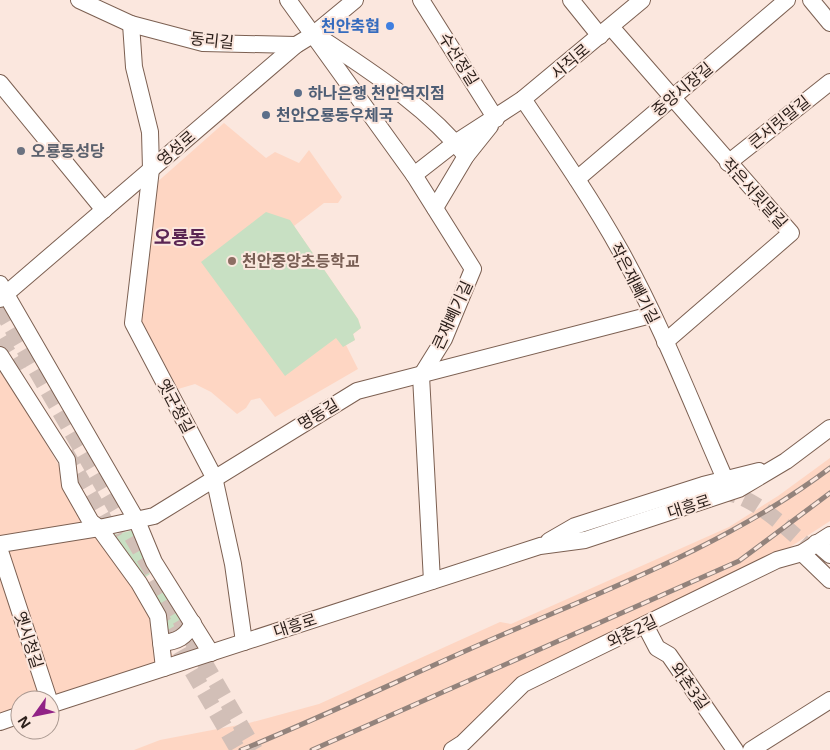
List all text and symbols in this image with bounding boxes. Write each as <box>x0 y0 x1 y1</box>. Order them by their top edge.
place label: 천안축협 <box>321 15 380 37</box>
marker: 천안축협 <box>384 20 396 32</box>
street label: 동리길 <box>189 27 235 53</box>
street label: 수선정길 <box>434 28 484 90</box>
street label: 사직로 <box>546 38 594 84</box>
street label: 중앙시장길 <box>647 57 717 121</box>
place label: 하나은행 천안역지점 <box>308 82 445 104</box>
marker: 하나은행 천안역지점 <box>292 87 304 99</box>
street label: 큰서릿말길 <box>743 90 815 154</box>
place label: 천안오룡동우체국 <box>276 104 394 126</box>
marker: 천안오룡동우체국 <box>260 109 272 121</box>
street label: 영성로 <box>152 125 200 171</box>
place label: 오룡동성당 <box>31 140 105 162</box>
marker: 오룡동성당 <box>15 145 27 157</box>
street label: 작은서릿말길 <box>717 153 793 233</box>
district label: 오룡동 <box>154 224 206 250</box>
street label: 작은재빼기길 <box>605 239 665 327</box>
place label: 천안중앙초등학교 <box>242 250 360 272</box>
marker: 천안중앙초등학교 <box>226 255 238 267</box>
street label: 큰재빼기길 <box>426 277 478 353</box>
street label: 옛군청길 <box>152 375 200 437</box>
street label: 명동길 <box>293 393 343 435</box>
street label: 대흥로 <box>665 489 714 523</box>
street label: 대흥로 <box>271 608 320 642</box>
street label: 옛시청길 <box>9 609 49 671</box>
street label: 와촌2길 <box>603 609 661 653</box>
street label: 와촌3길 <box>666 658 714 714</box>
north arrow <box>10 690 60 740</box>
text: N <box>13 712 35 732</box>

